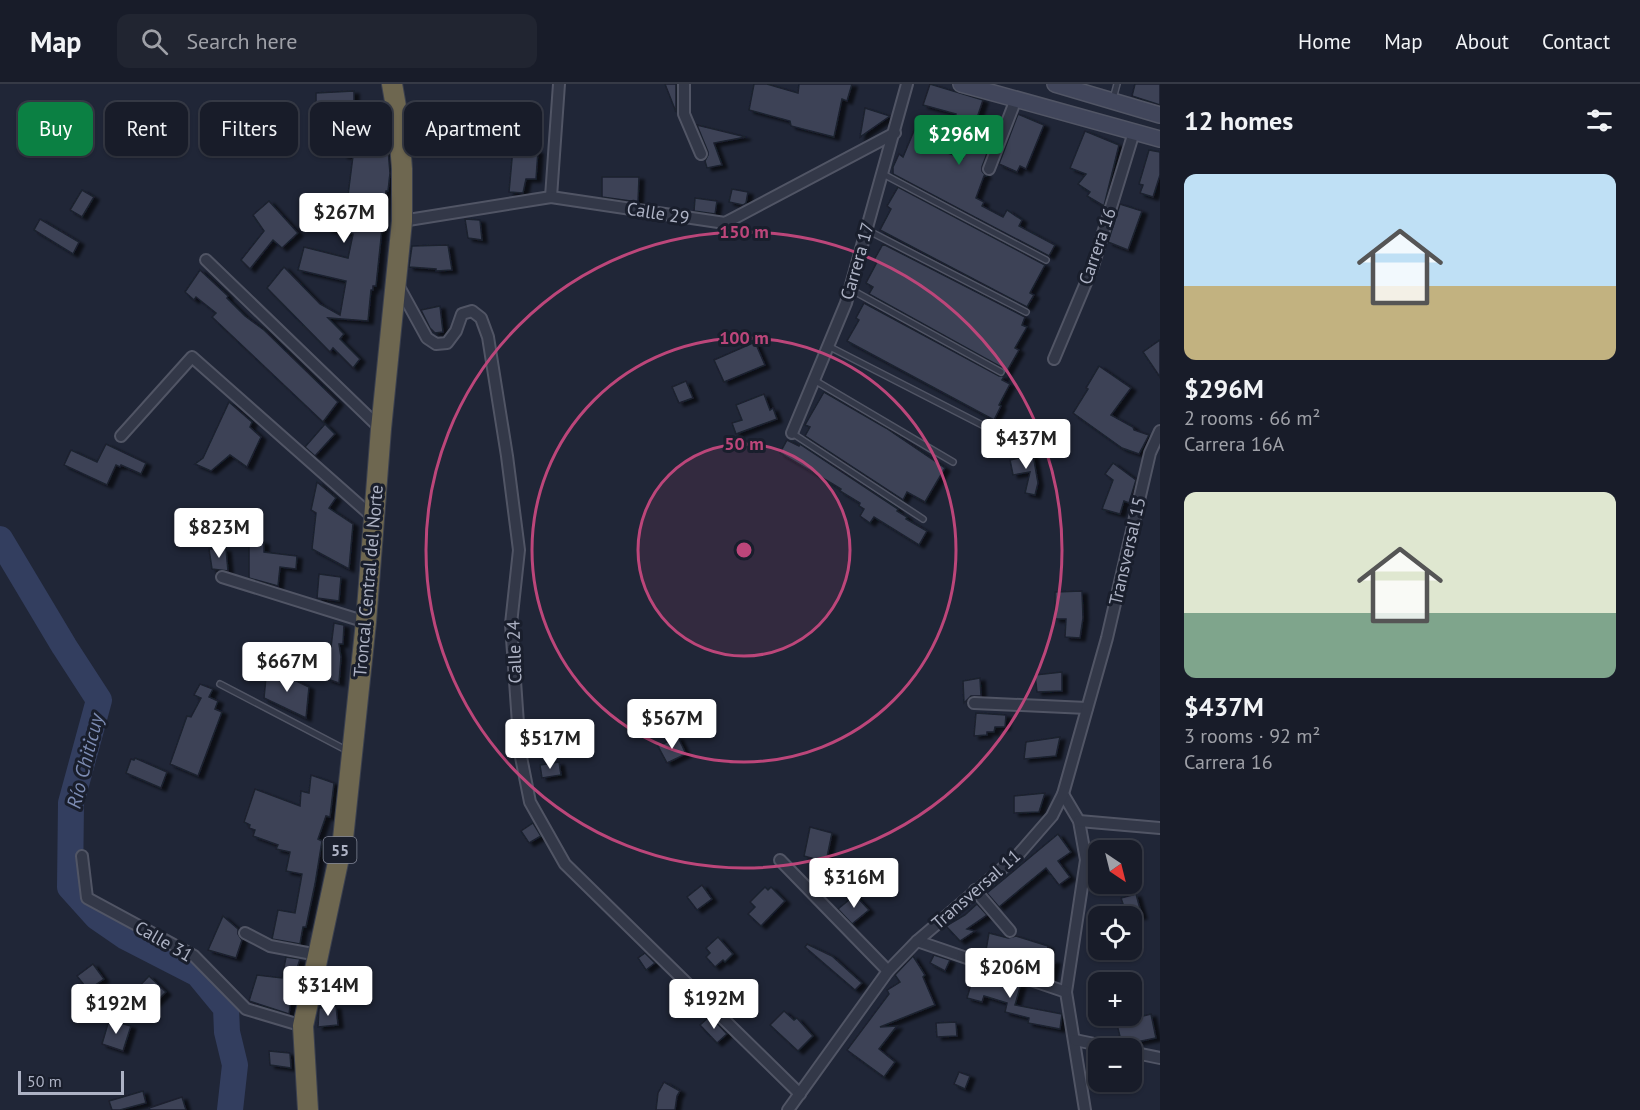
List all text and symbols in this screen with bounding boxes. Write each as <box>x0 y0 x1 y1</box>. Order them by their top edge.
search box <box>117 14 537 68</box>
text: Map <box>30 23 81 60</box>
icon: search <box>138 25 171 58</box>
text: Search here <box>186 27 297 55</box>
text: Home <box>1298 28 1351 55</box>
text: Map <box>1384 28 1423 55</box>
text: About <box>1456 28 1509 55</box>
text: Contact <box>1542 28 1610 55</box>
chip: Buy <box>18 102 93 156</box>
chip: Rent <box>105 102 188 156</box>
chip: Filters <box>200 102 298 156</box>
chip: New <box>310 102 392 156</box>
chip: Apartment <box>404 102 542 156</box>
text: 12 homes <box>1184 104 1293 137</box>
icon: filters <box>1583 104 1616 137</box>
pin: $296M <box>917 115 1001 166</box>
text: $296M <box>928 121 990 147</box>
pin: $267M <box>302 193 386 244</box>
street label: Calle 29 <box>625 197 691 229</box>
text: $267M <box>313 199 375 225</box>
street label: Carrera 16 <box>1073 205 1121 287</box>
icon: home <box>1346 213 1454 321</box>
street label: Carrera 17 <box>835 219 879 303</box>
text: 150 m <box>719 220 769 243</box>
text: 100 m <box>719 326 769 349</box>
text: $296M <box>1184 372 1264 405</box>
text: 2 rooms · 66 m² <box>1184 405 1320 431</box>
pin: $437M <box>984 419 1068 470</box>
text: $437M <box>995 425 1057 451</box>
text: Carrera 16A <box>1184 431 1284 457</box>
text: 50 m <box>724 432 764 455</box>
street label: Troncal Central del Norte <box>348 484 388 678</box>
street label: Transversal 15 <box>1103 495 1151 607</box>
pin: $823M <box>177 508 261 559</box>
text: $823M <box>188 514 250 540</box>
icon: home <box>1346 531 1454 639</box>
centre of rings <box>734 540 754 560</box>
street label: Calle 24 <box>501 620 527 684</box>
pin: $667M <box>245 642 329 693</box>
text: $667M <box>256 648 318 674</box>
text: $437M <box>1184 690 1264 723</box>
pin: $567M <box>630 699 714 750</box>
text: $567M <box>641 705 703 731</box>
water label: Río Chiticuy <box>61 710 110 811</box>
pin: $517M <box>508 719 592 770</box>
text: 3 rooms · 92 m² <box>1184 723 1320 749</box>
text: $517M <box>519 725 581 751</box>
text: Carrera 16 <box>1184 749 1273 775</box>
road number: 55 <box>324 837 356 863</box>
north arrow <box>1088 840 1142 894</box>
map controls <box>1088 840 1142 1092</box>
street label: Transversal 11 <box>927 844 1025 934</box>
pin: $316M <box>812 858 896 909</box>
text: $316M <box>823 864 885 890</box>
button: locate <box>1088 906 1142 960</box>
street label: Calle 31 <box>131 915 197 967</box>
pin: $206M <box>968 948 1052 999</box>
text: $206M <box>979 954 1041 980</box>
pin: $314M <box>286 966 370 1017</box>
text: $314M <box>297 972 359 998</box>
button: + <box>1088 972 1142 1026</box>
pin: $192M <box>672 979 756 1030</box>
pin: $192M <box>74 984 158 1035</box>
text: $192M <box>683 985 745 1011</box>
text: $192M <box>85 990 147 1016</box>
button: − <box>1088 1038 1142 1092</box>
scale bar <box>18 1068 124 1096</box>
text: 50 m <box>27 1071 62 1091</box>

